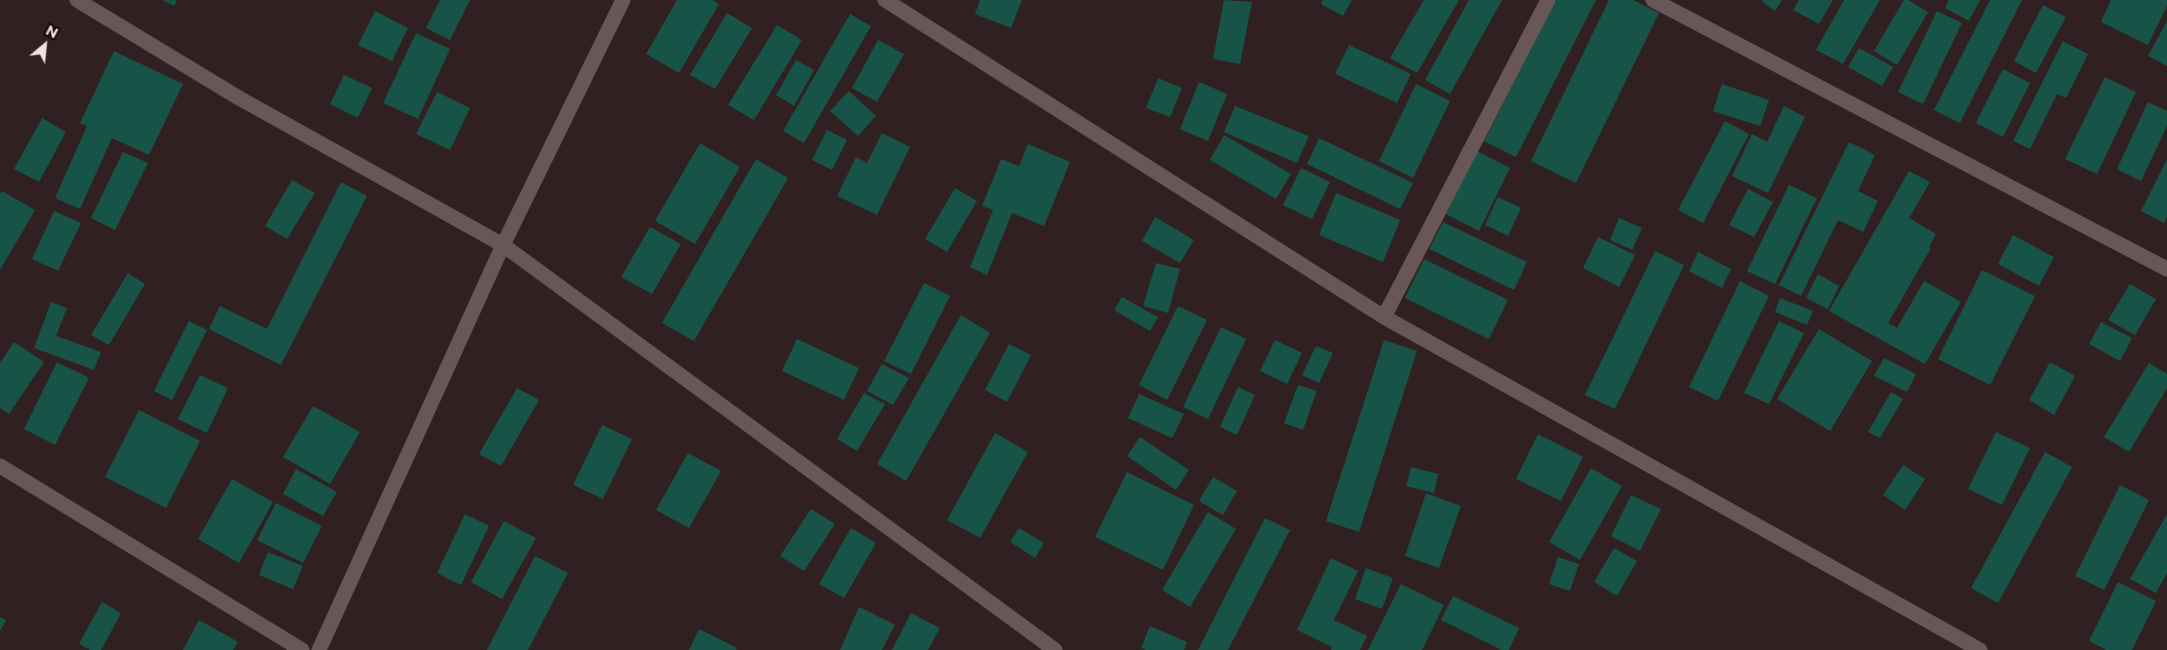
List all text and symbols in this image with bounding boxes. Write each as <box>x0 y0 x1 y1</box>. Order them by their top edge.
north arrow <box>20 20 70 70</box>
text: N <box>43 21 61 42</box>

